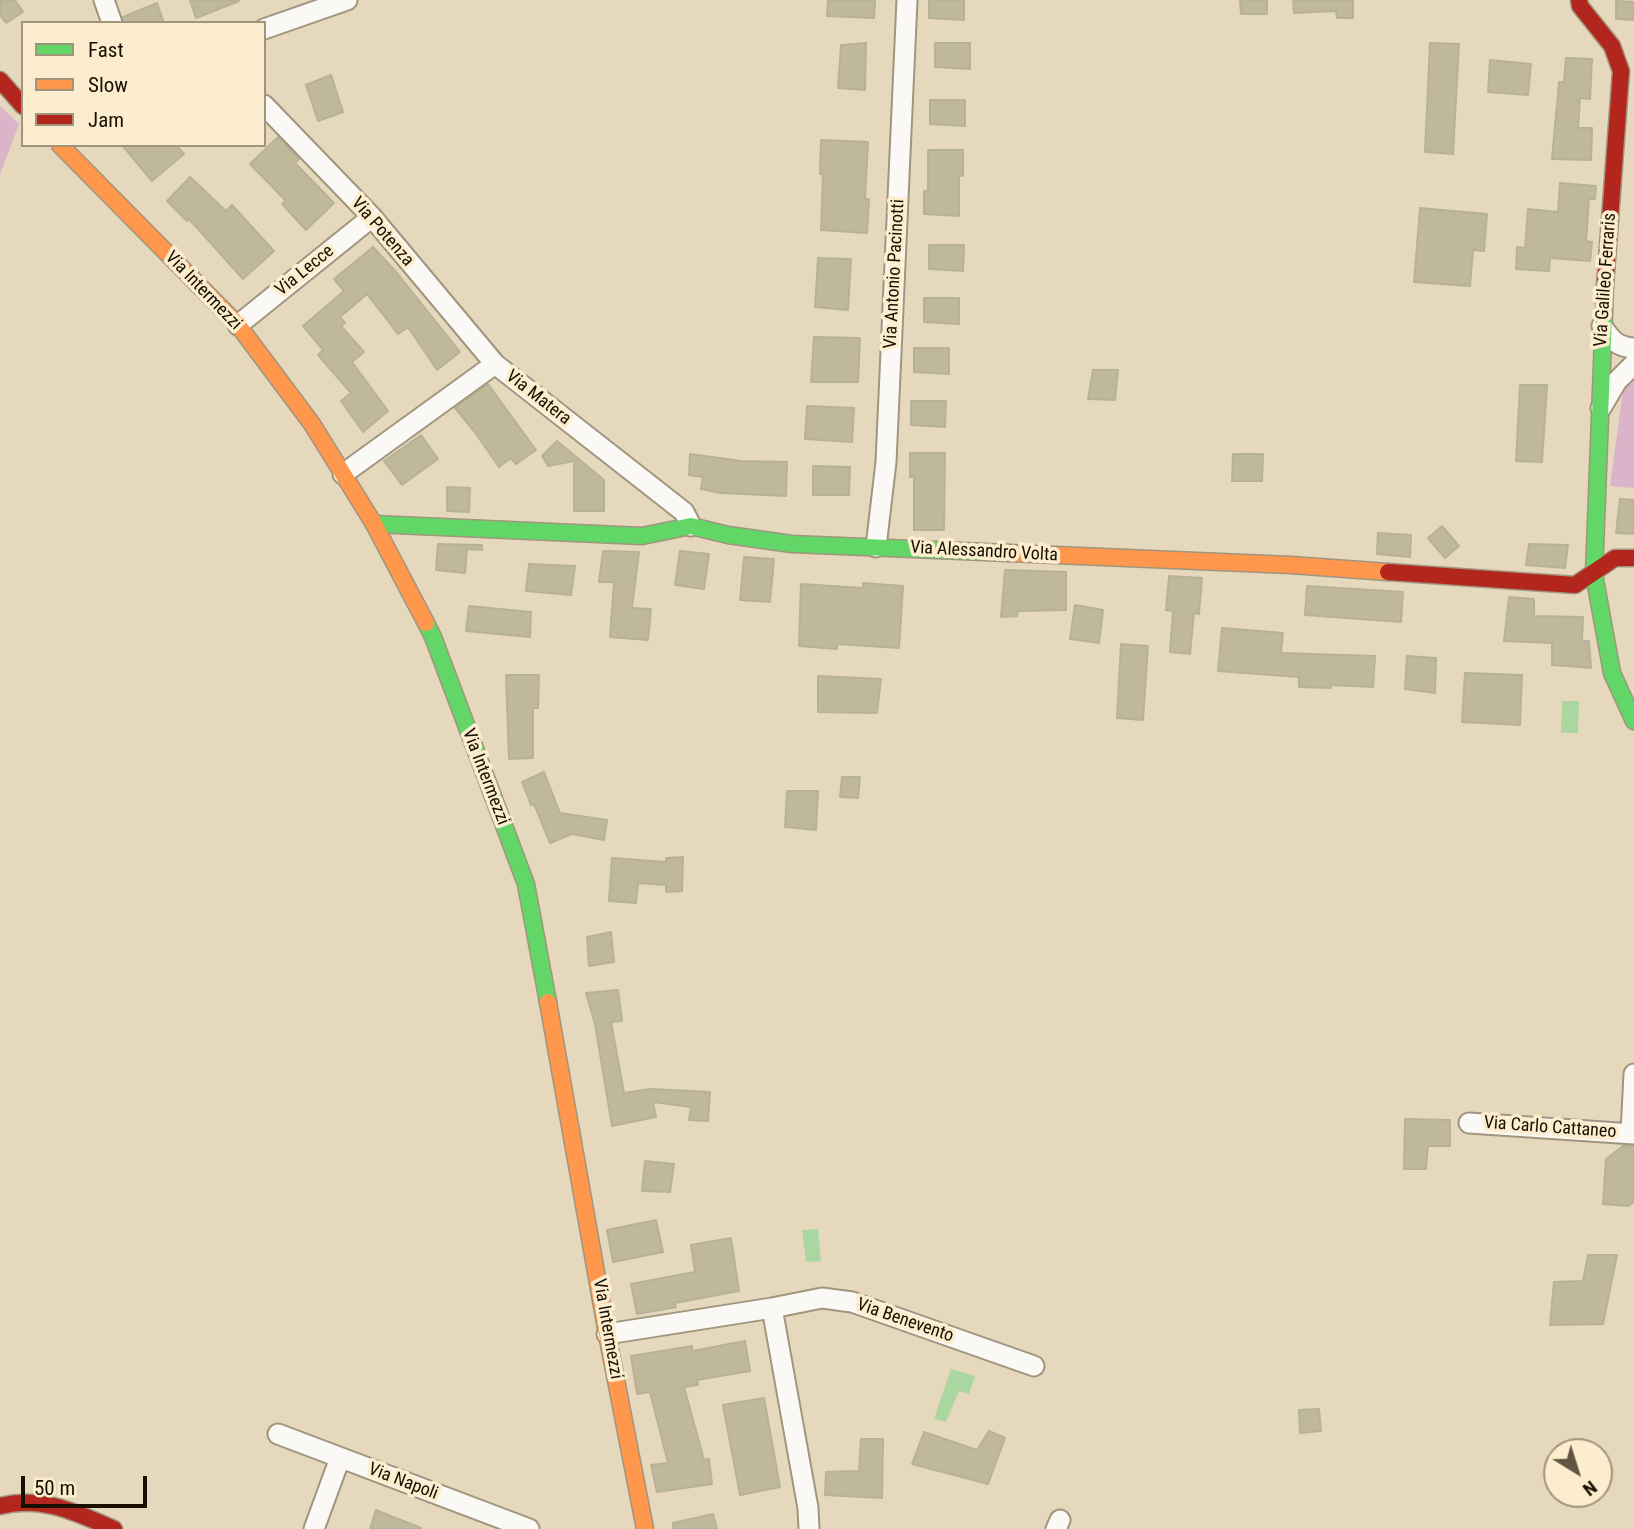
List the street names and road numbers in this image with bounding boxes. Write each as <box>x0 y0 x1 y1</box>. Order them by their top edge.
street label: Via Potenza <box>346 193 418 271</box>
street label: Via Antonio Pacinotti <box>880 199 910 349</box>
street label: Via Galileo Ferraris <box>1591 212 1621 348</box>
street label: Via Lecce <box>271 241 339 301</box>
street label: Via Intermezzi <box>160 247 246 335</box>
street label: Via Matera <box>501 366 575 430</box>
street label: Via Alessandro Volta <box>910 537 1058 567</box>
street label: Via Intermezzi <box>457 726 513 828</box>
street label: Via Carlo Cattaneo <box>1483 1113 1617 1143</box>
street label: Via Intermezzi <box>588 1277 626 1381</box>
street label: Via Benevento <box>854 1294 956 1348</box>
street label: Via Napoli <box>365 1459 441 1505</box>

